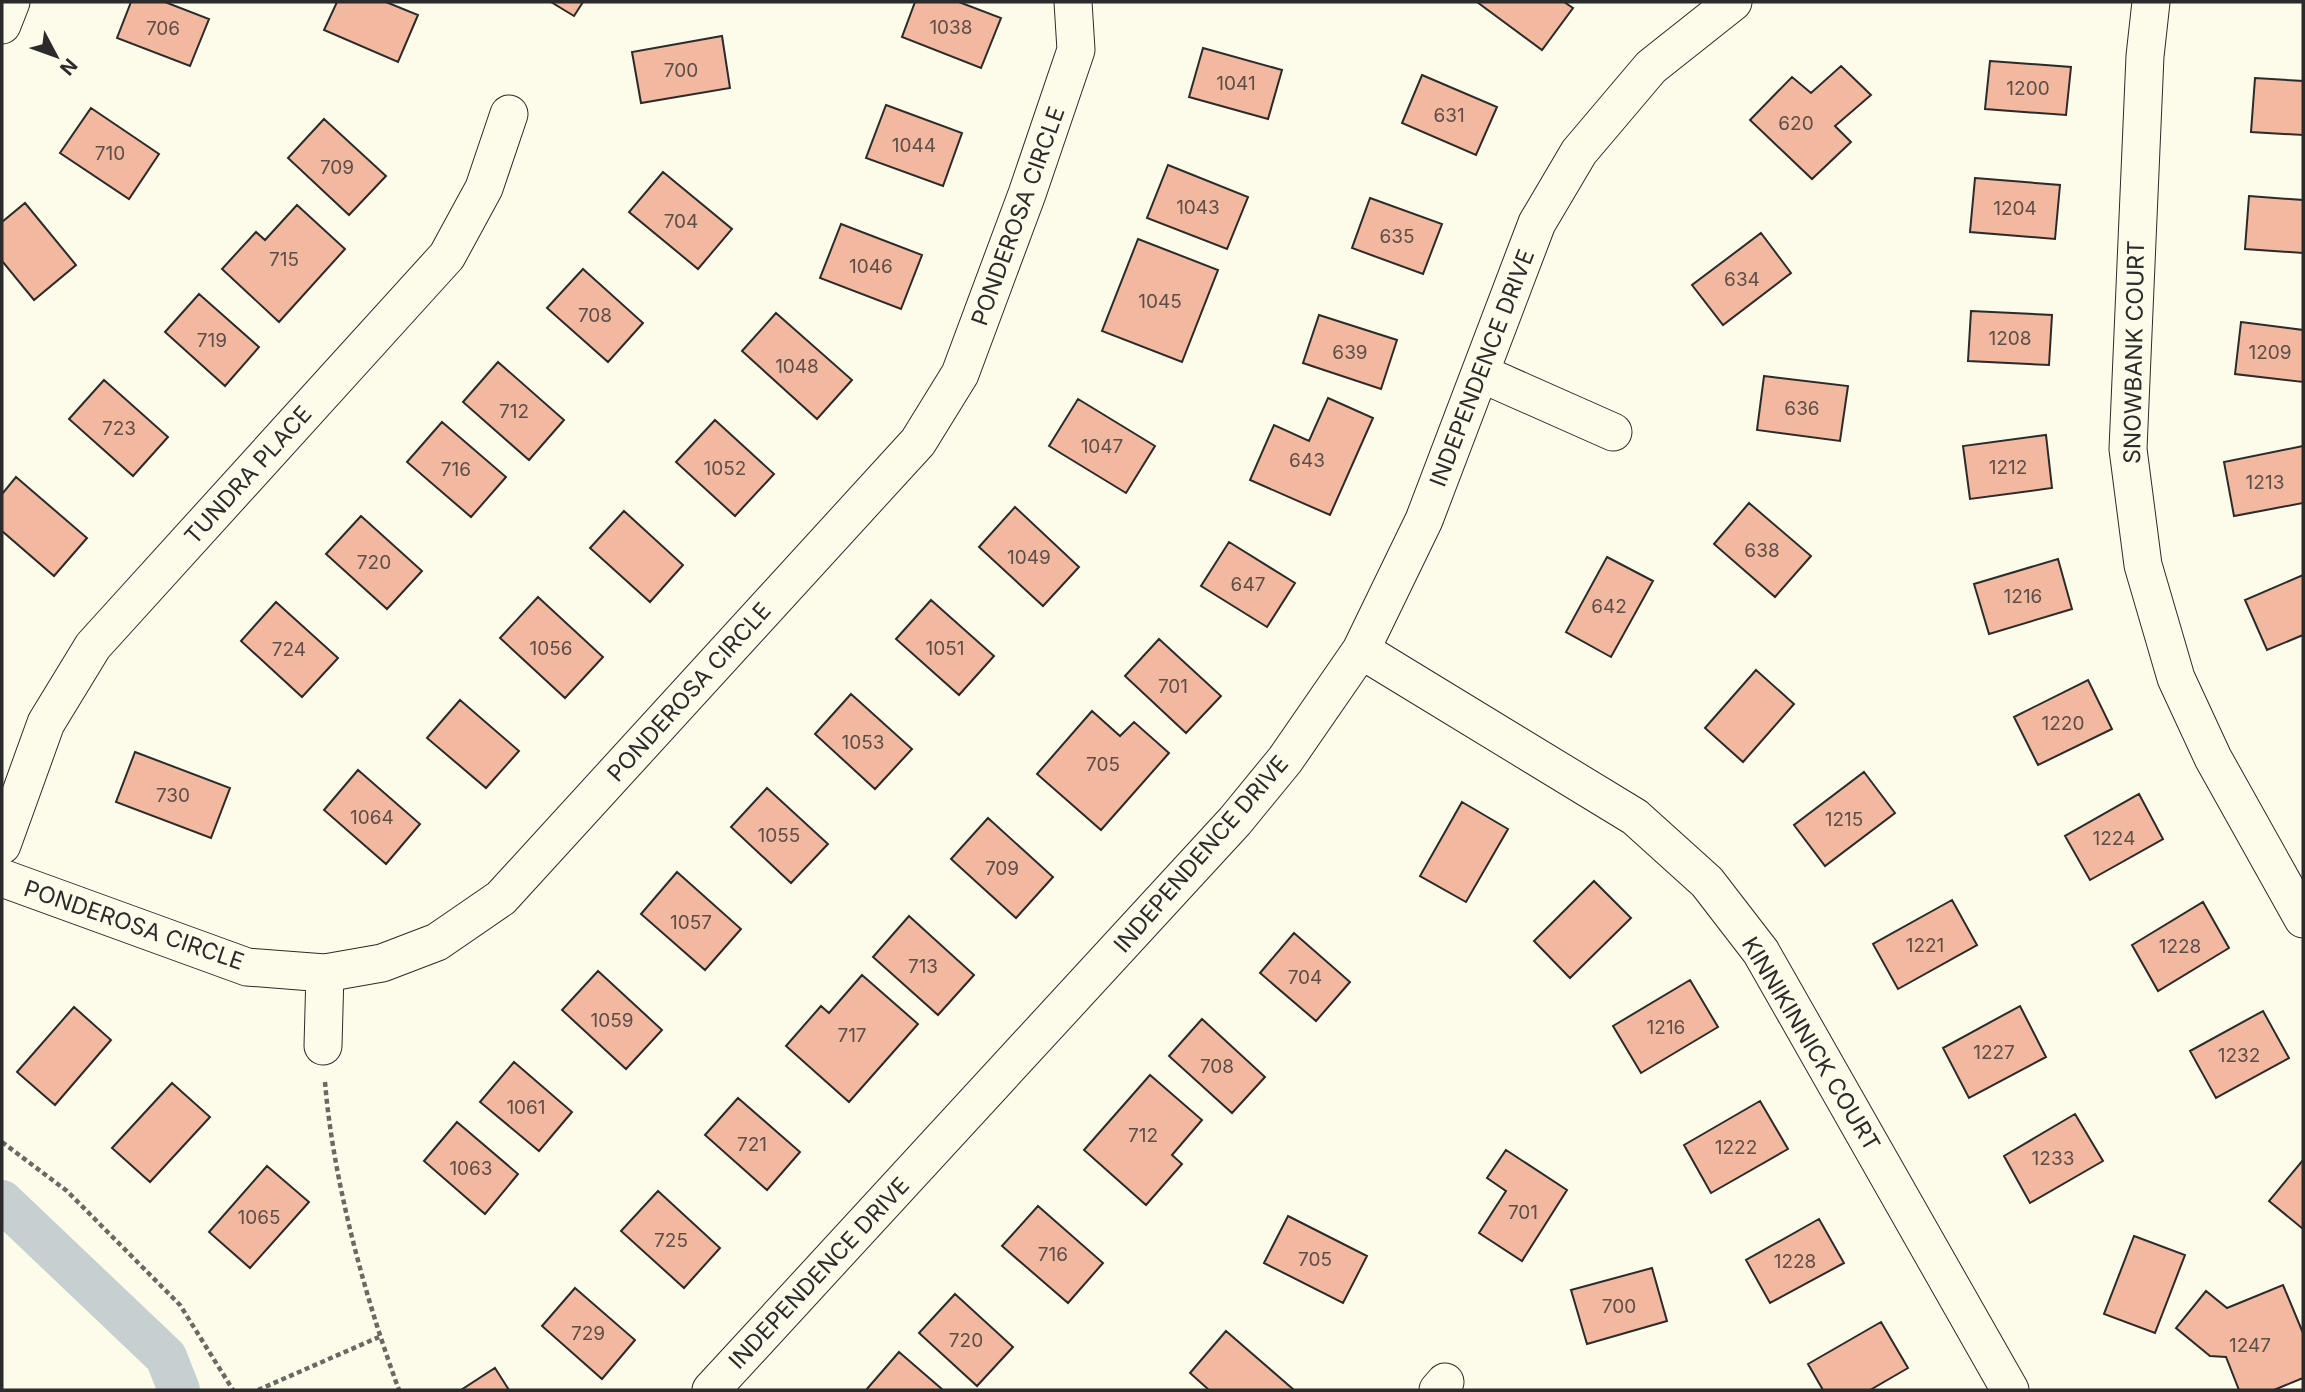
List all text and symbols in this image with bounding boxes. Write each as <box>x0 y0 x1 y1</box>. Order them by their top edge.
house number: 1038 <box>929 16 973 39</box>
house number: 706 <box>146 17 180 40</box>
north arrow <box>21 21 91 91</box>
text: N <box>55 54 82 80</box>
house number: 700 <box>664 59 698 82</box>
house number: 1041 <box>1216 72 1256 95</box>
house number: 1200 <box>2006 77 2050 100</box>
street label: PONDEROSA CIRCLE <box>965 103 1071 329</box>
house number: 631 <box>1433 104 1465 127</box>
house number: 620 <box>1778 112 1814 135</box>
house number: 1044 <box>892 134 936 157</box>
house number: 710 <box>95 142 125 165</box>
house number: 709 <box>320 156 354 179</box>
house number: 1043 <box>1176 196 1220 219</box>
house number: 1204 <box>1993 197 2037 220</box>
house number: 704 <box>664 210 698 233</box>
house number: 635 <box>1379 225 1415 248</box>
street label: SNOWBANK COURT <box>2118 240 2150 464</box>
street label: INDEPENDENCE DRIVE <box>1424 245 1540 491</box>
house number: 715 <box>269 248 299 271</box>
house number: 1046 <box>849 255 893 278</box>
house number: 634 <box>1724 268 1760 291</box>
house number: 1045 <box>1138 290 1182 313</box>
house number: 708 <box>578 304 612 327</box>
house number: 1208 <box>1988 327 2032 350</box>
house number: 719 <box>197 329 227 352</box>
house number: 639 <box>1332 341 1368 364</box>
house number: 1209 <box>2248 341 2292 364</box>
house number: 1048 <box>775 355 819 378</box>
house number: 636 <box>1784 397 1820 420</box>
street label: TUNDRA PLACE <box>179 400 317 550</box>
house number: 712 <box>499 400 529 423</box>
house number: 723 <box>102 417 136 440</box>
house number: 1047 <box>1081 435 1123 458</box>
house number: 643 <box>1289 449 1325 472</box>
house number: 1212 <box>1989 456 2027 479</box>
house number: 1052 <box>704 457 746 480</box>
house number: 716 <box>441 458 471 481</box>
house number: 1213 <box>2246 471 2284 494</box>
house number: 638 <box>1744 539 1780 562</box>
house number: 1049 <box>1007 546 1051 569</box>
house number: 720 <box>357 551 391 574</box>
house number: 647 <box>1231 573 1265 596</box>
house number: 1216 <box>2004 585 2042 608</box>
house number: 642 <box>1591 595 1627 618</box>
street label: PONDEROSA CIRCLE <box>601 597 777 787</box>
house number: 1056 <box>529 637 573 660</box>
house number: 1051 <box>926 637 965 660</box>
house number: 724 <box>272 638 306 661</box>
house number: 701 <box>1158 675 1188 698</box>
house number: 1220 <box>2042 712 2084 735</box>
house number: 1053 <box>841 731 885 754</box>
street label: INDEPENDENCE DRIVE <box>1108 750 1294 958</box>
house number: 705 <box>1086 753 1120 776</box>
house number: 730 <box>156 784 190 807</box>
house number: 1064 <box>350 806 394 829</box>
house number: 1215 <box>1825 808 1863 831</box>
house number: 1055 <box>758 824 800 847</box>
house number: 1224 <box>2093 827 2135 850</box>
house number: 709 <box>985 857 1019 880</box>
street label: PONDEROSA CIRCLE <box>20 874 248 976</box>
house number: 1057 <box>670 911 712 934</box>
street label: KINNIKINNICK COURT <box>1736 932 1886 1156</box>
house number: 1221 <box>1906 934 1944 957</box>
house number: 1228 <box>2159 935 2201 958</box>
house number: 713 <box>908 955 938 978</box>
house number: 704 <box>1288 966 1322 989</box>
house number: 1059 <box>590 1009 634 1032</box>
house number: 1216 <box>1647 1016 1685 1039</box>
house number: 717 <box>837 1024 867 1047</box>
house number: 1227 <box>1973 1041 2015 1064</box>
house number: 1232 <box>2218 1044 2260 1067</box>
house number: 708 <box>1200 1055 1234 1078</box>
house number: 1061 <box>506 1096 546 1119</box>
house number: 712 <box>1128 1124 1158 1147</box>
house number: 721 <box>737 1133 767 1156</box>
house number: 1222 <box>1715 1136 1757 1159</box>
house number: 1233 <box>2032 1147 2074 1170</box>
house number: 1063 <box>449 1157 493 1180</box>
street label: INDEPENDENCE DRIVE <box>723 1171 915 1375</box>
house number: 701 <box>1508 1201 1538 1224</box>
house number: 1065 <box>237 1206 281 1229</box>
house number: 725 <box>654 1229 688 1252</box>
house number: 716 <box>1038 1243 1068 1266</box>
house number: 705 <box>1298 1248 1332 1271</box>
house number: 1228 <box>1774 1250 1816 1273</box>
house number: 700 <box>1602 1295 1636 1318</box>
house number: 729 <box>571 1322 605 1345</box>
house number: 720 <box>949 1329 983 1352</box>
house number: 1247 <box>2229 1334 2271 1357</box>

